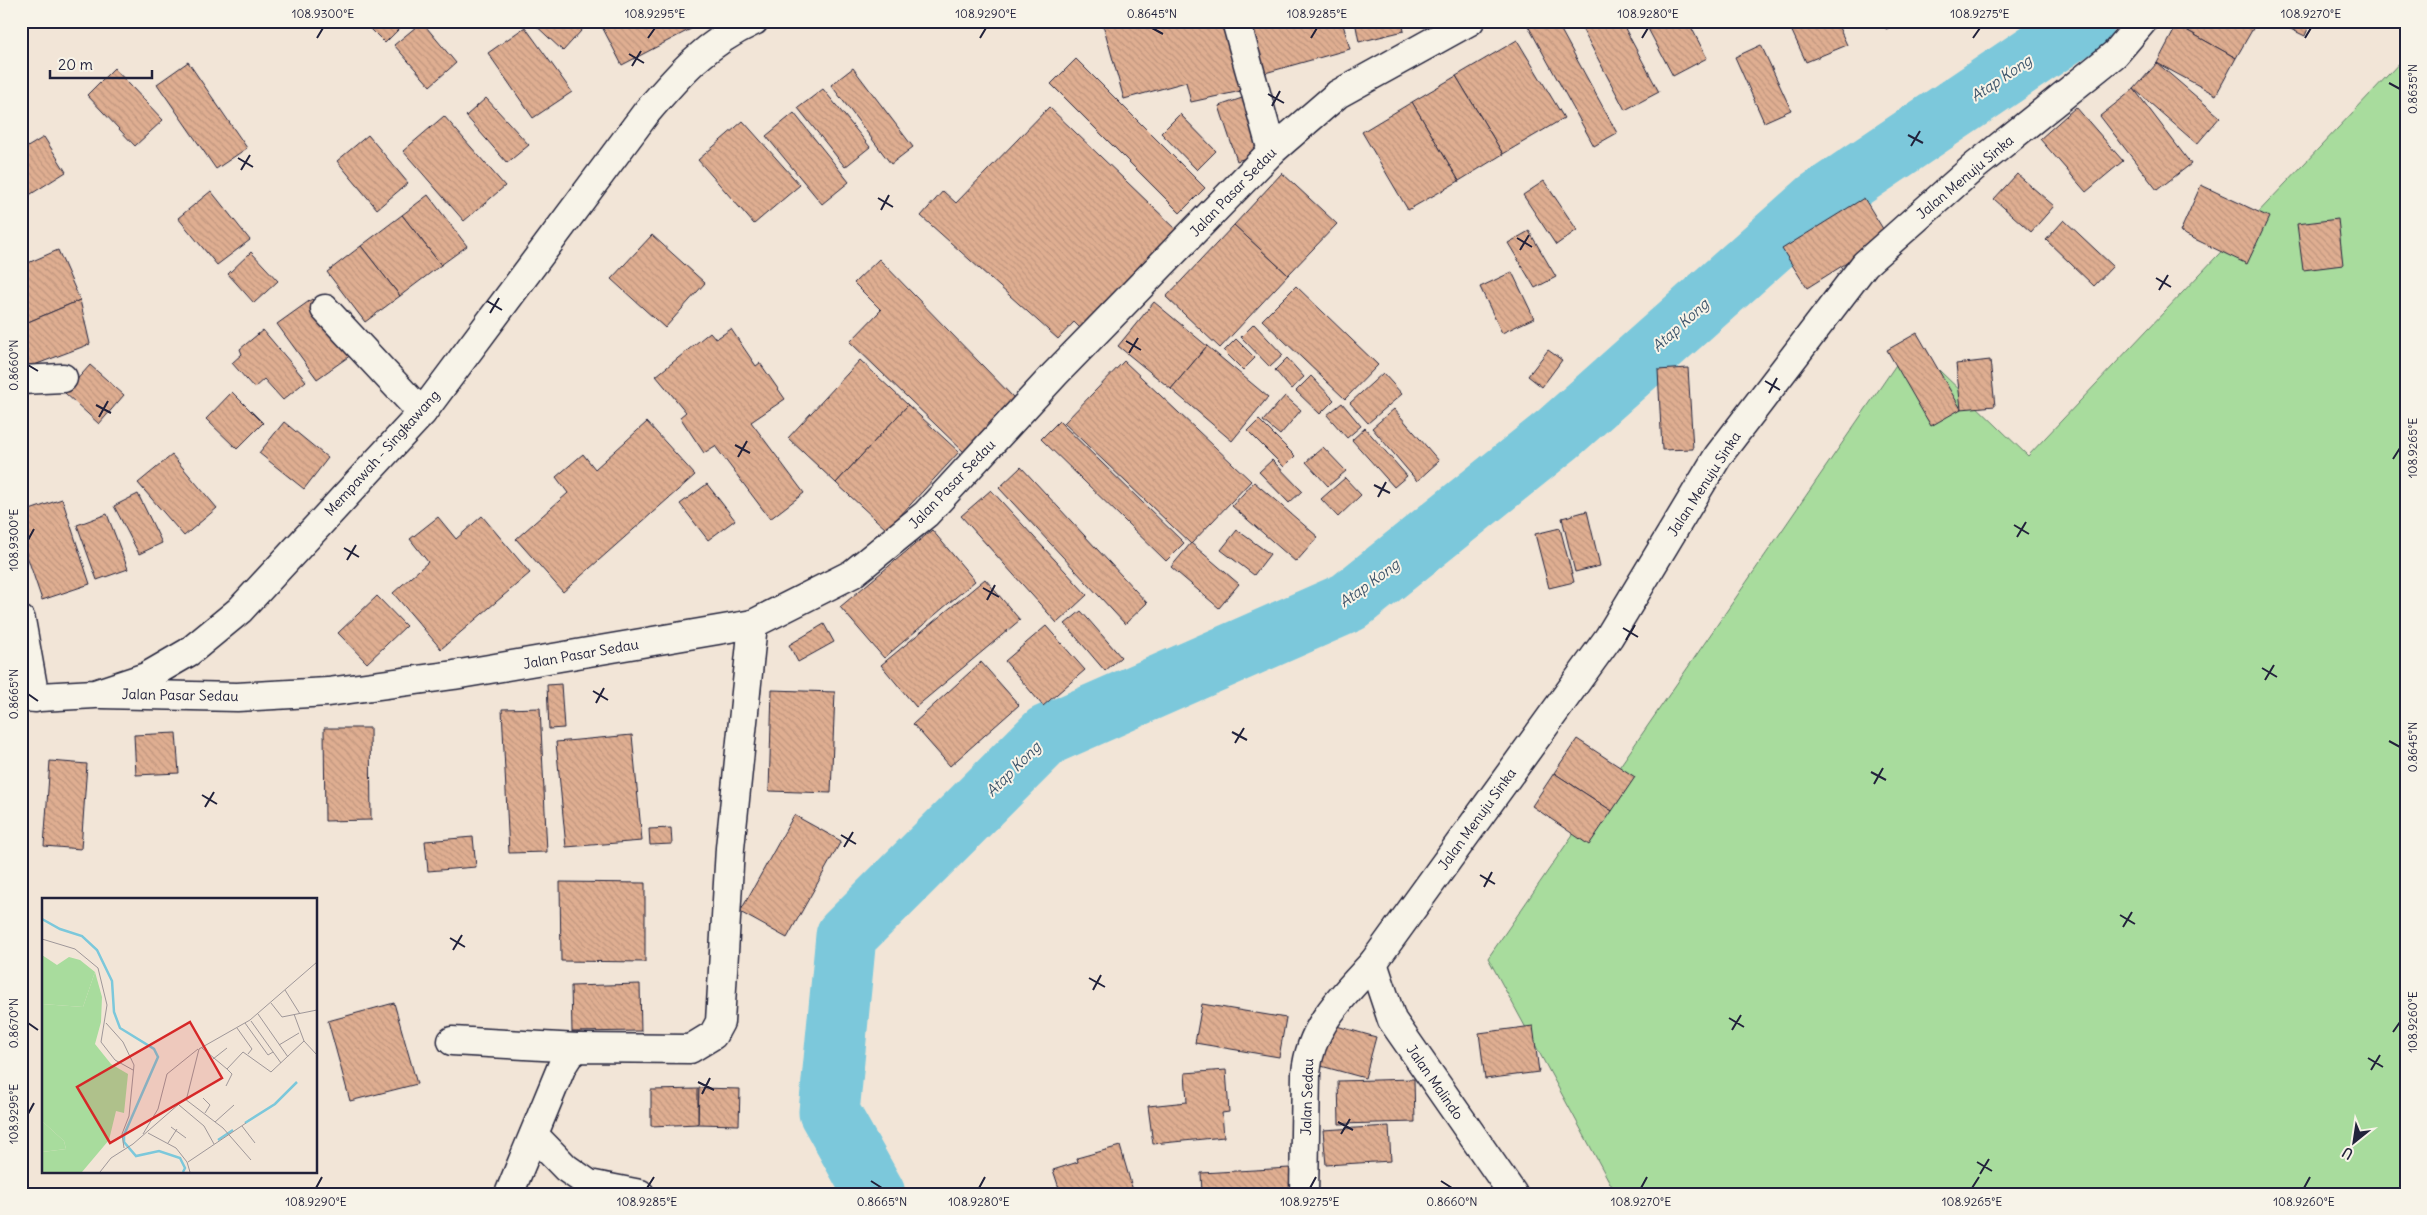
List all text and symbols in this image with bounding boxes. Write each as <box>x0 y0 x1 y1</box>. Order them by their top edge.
text: 108.9300°E <box>292 6 354 21</box>
text: 108.9295°E <box>625 6 685 21</box>
text: 108.9290°E <box>955 6 1017 21</box>
text: 0.8645°N <box>1127 6 1177 21</box>
text: 108.9285°E <box>1287 6 1347 21</box>
text: 108.9280°E <box>1617 6 1679 21</box>
text: 108.9275°E <box>1950 6 2010 21</box>
text: 108.9270°E <box>2281 6 2341 21</box>
scale bar <box>50 48 152 80</box>
water label: Atap Kong <box>1967 50 2037 105</box>
text: 20 m <box>58 55 93 74</box>
text: 0.8635°N <box>2405 64 2420 114</box>
street label: Jalan Menuju Sinka <box>1913 131 2017 223</box>
street label: Jalan Pasar Sedau <box>1186 144 1280 240</box>
water label: Atap Kong <box>1648 293 1714 355</box>
text: 0.8660°N <box>6 339 21 391</box>
street label: Mempawah - Singkawang <box>321 386 443 520</box>
text: 108.9265°E <box>2405 418 2420 478</box>
street label: Jalan Menuju Sinka <box>1663 428 1745 540</box>
street label: Jalan Pasar Sedau <box>905 436 999 532</box>
text: 108.9300°E <box>6 509 21 571</box>
water label: Atap Kong <box>1335 554 1404 611</box>
street label: Jalan Pasar Sedau <box>522 635 640 673</box>
text: 0.8665°N <box>6 669 21 719</box>
street label: Jalan Pasar Sedau <box>121 685 239 705</box>
text: 0.8645°N <box>2405 722 2420 772</box>
water label: Atap Kong <box>982 736 1046 800</box>
street label: Jalan Menuju Sinka <box>1434 765 1520 873</box>
inset map <box>42 898 318 1172</box>
text: 108.9260°E <box>2405 991 2420 1053</box>
text: 0.8670°N <box>6 998 21 1048</box>
street label: Jalan Malindo <box>1403 1041 1468 1123</box>
street label: Jalan Sedau <box>1297 1058 1317 1136</box>
text: 108.9295°E <box>6 1084 21 1144</box>
north arrow <box>2330 1118 2380 1168</box>
text: U <box>2339 1143 2356 1163</box>
text: 108.9290°E <box>285 1194 347 1209</box>
text: 108.9285°E <box>617 1194 677 1209</box>
text: 0.8665°N <box>857 1194 907 1209</box>
text: 108.9280°E <box>948 1194 1010 1209</box>
text: 108.9275°E <box>1280 1194 1340 1209</box>
text: 0.8660°N <box>1426 1194 1478 1209</box>
text: 108.9270°E <box>1611 1194 1671 1209</box>
text: 108.9265°E <box>1942 1194 2002 1209</box>
text: 108.9260°E <box>2273 1194 2335 1209</box>

